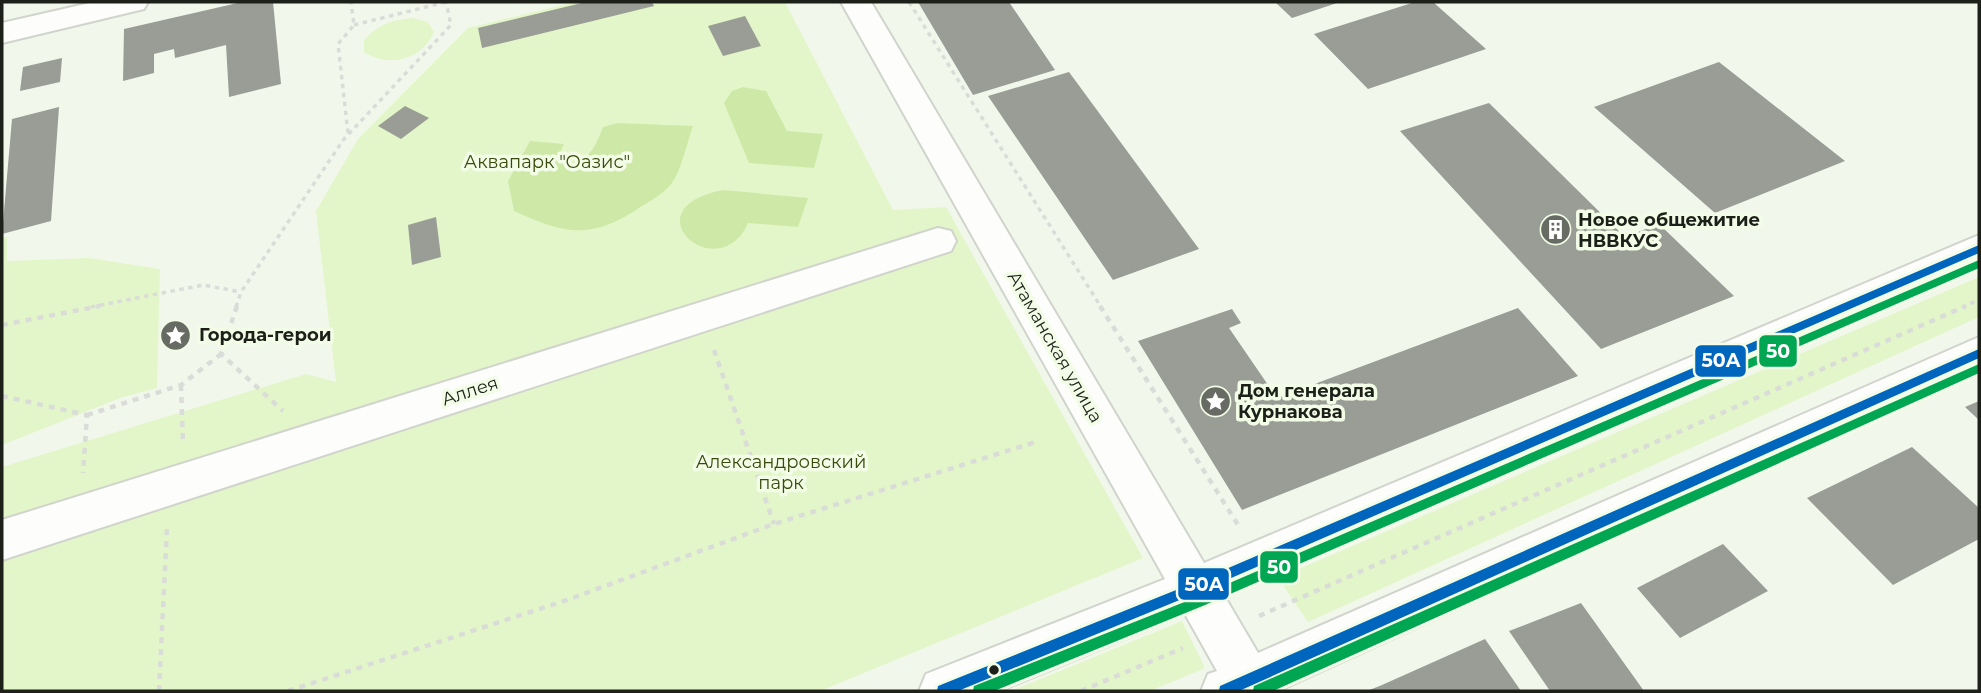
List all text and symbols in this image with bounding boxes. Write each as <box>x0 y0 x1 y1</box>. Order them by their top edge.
park label: Аквапарк "Оазис" <box>464 151 630 173</box>
place label: Новое общежитие НВВКУС <box>1578 209 1760 252</box>
building icon: Новое общежитие НВВКУС <box>1538 213 1572 247</box>
street label: Атаманская улица <box>1003 267 1107 427</box>
place icon: Города-герои <box>159 318 193 352</box>
place label: Города-герои <box>199 324 331 346</box>
line badge: 50 <box>1758 334 1798 368</box>
text: 50 <box>1766 340 1790 363</box>
line badge: 50А <box>1694 344 1747 378</box>
text: 50А <box>1701 349 1741 372</box>
street label: Аллея <box>439 372 501 410</box>
place label: Дом генерала Курнакова <box>1238 380 1375 423</box>
place icon: Дом генерала Курнакова <box>1198 384 1232 418</box>
park label: Александровский парк <box>696 451 866 494</box>
line badge: 50 <box>1259 550 1299 584</box>
text: 50 <box>1267 556 1291 579</box>
line badge: 50А <box>1177 567 1230 601</box>
text: 50А <box>1184 573 1224 596</box>
unlabelled marker <box>987 663 1001 677</box>

